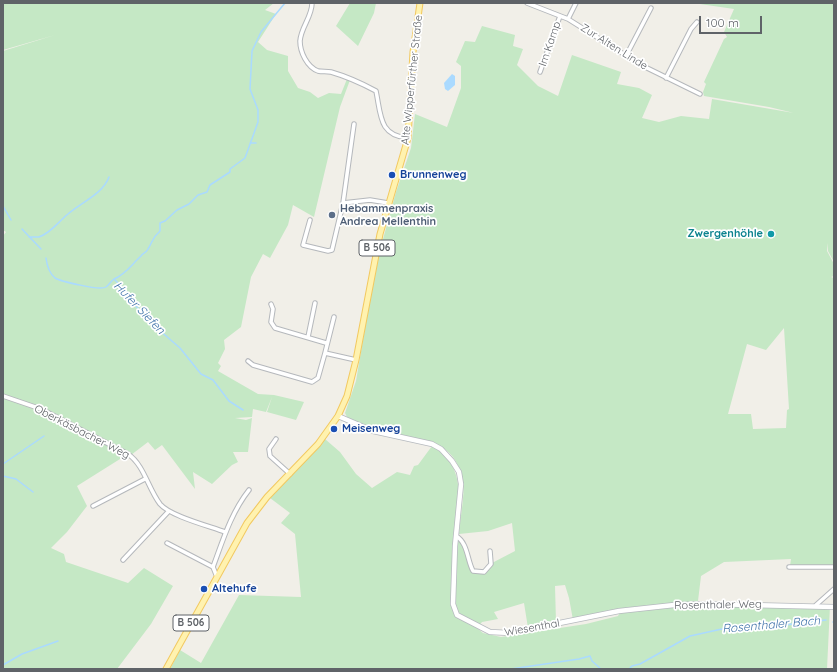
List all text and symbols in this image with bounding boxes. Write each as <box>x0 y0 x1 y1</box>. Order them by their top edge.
scale bar <box>701 8 764 34</box>
street label: Alte Wipperfürther Straße <box>399 14 425 146</box>
text: 100 m <box>706 15 739 30</box>
street label: Im Kamp <box>536 20 564 68</box>
street label: Zur Alten Linde <box>578 21 650 73</box>
place label: Brunnenweg <box>400 168 466 182</box>
marker: Brunnenweg <box>387 170 397 180</box>
place label: Hebammenpraxis Andrea Mellenthin <box>340 202 436 228</box>
marker: Hebammenpraxis Andrea Mellenthin <box>327 210 337 220</box>
place label: Zwergenhöhle <box>687 227 763 241</box>
marker: Zwergenhöhle <box>766 229 776 239</box>
road number: B 506 <box>359 240 395 256</box>
water label: Hufer Siefen <box>110 279 168 337</box>
street label: Oberkäsbacher Weg <box>32 402 132 462</box>
place label: Meisenweg <box>342 422 400 436</box>
marker: Meisenweg <box>329 424 339 434</box>
place label: Altehufe <box>212 582 257 596</box>
marker: Altehufe <box>199 584 209 594</box>
street label: Rosenthaler Weg <box>674 598 762 612</box>
water label: Rosenthaler Bach <box>721 614 821 636</box>
road number: B 506 <box>173 615 209 631</box>
street label: Wiesenthal <box>503 617 561 639</box>

